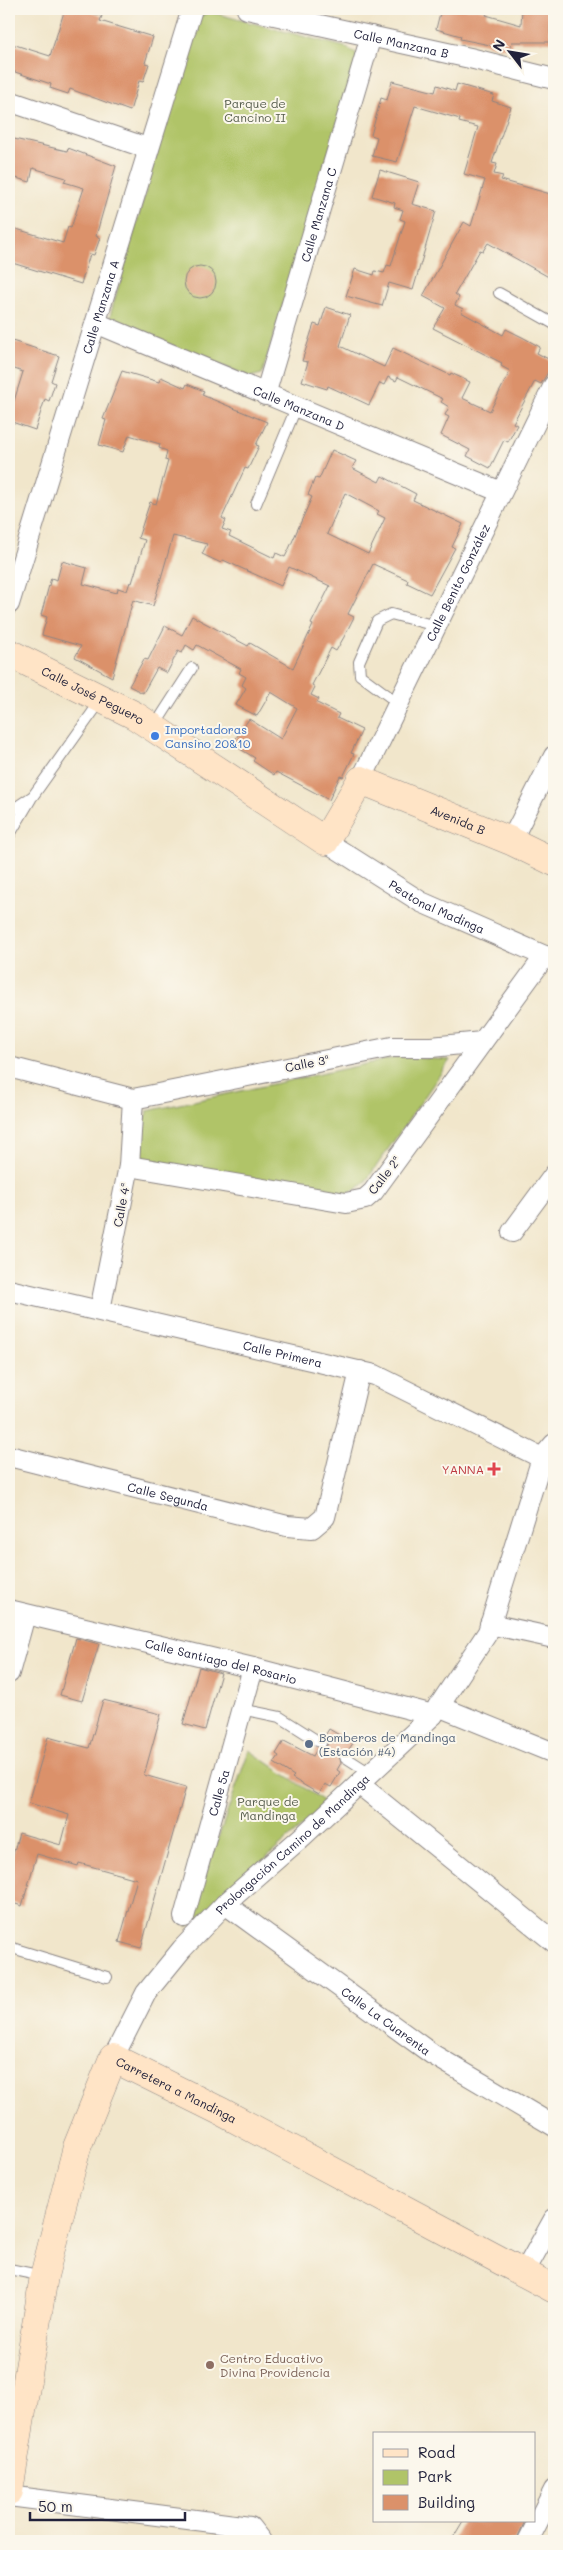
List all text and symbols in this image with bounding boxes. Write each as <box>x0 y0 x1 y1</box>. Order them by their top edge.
street label: Calle Manzana B <box>352 25 450 61</box>
north arrow <box>486 28 536 78</box>
text: N <box>488 36 509 55</box>
park label: Parque de Cancino II <box>224 95 286 125</box>
street label: Calle Manzana C <box>297 165 340 264</box>
street label: Calle Manzana A <box>78 258 122 356</box>
street label: Calle Manzana D <box>251 382 347 434</box>
street label: Calle Benito González <box>422 521 493 644</box>
street label: Calle José Peguero <box>39 662 148 728</box>
place label: Importadoras Cansino 20&10 <box>165 721 251 751</box>
marker: Importadoras Cansino 20&10 <box>149 730 161 742</box>
street label: Avenida B <box>428 801 488 838</box>
street label: Peatonal Madinga <box>386 876 487 937</box>
street label: Calle 3ª <box>284 1051 330 1075</box>
street label: Calle 2ª <box>364 1153 404 1197</box>
street label: Calle 4ª <box>109 1182 133 1228</box>
street label: Calle Primera <box>241 1337 324 1371</box>
place label: YANNA <box>442 1461 484 1477</box>
marker: YANNA <box>488 1463 500 1475</box>
street label: Calle Segunda <box>126 1478 210 1514</box>
street label: Calle Santiago del Rosario <box>144 1635 299 1687</box>
place label: Bomberos de Mandinga (Estación #4) <box>319 1729 456 1759</box>
marker: Bomberos de Mandinga (Estación #4) <box>303 1738 315 1750</box>
street label: Calle 5a <box>204 1767 233 1818</box>
street label: Prolongación Camino de Mandinga <box>212 1770 373 1918</box>
park label: Parque de Mandinga <box>237 1793 299 1823</box>
street label: Calle La Cuarenta <box>338 1983 434 2059</box>
street label: Carretera a Mandinga <box>113 2053 240 2127</box>
place label: Centro Educativo Divina Providencia <box>220 2350 330 2380</box>
marker: Centro Educativo Divina Providencia <box>204 2359 216 2371</box>
legend <box>373 2432 536 2522</box>
text: Road <box>418 2442 455 2462</box>
text: Park <box>418 2466 452 2486</box>
scale bar <box>30 2490 185 2522</box>
text: Building <box>418 2492 475 2512</box>
text: 50 m <box>38 2496 73 2516</box>

